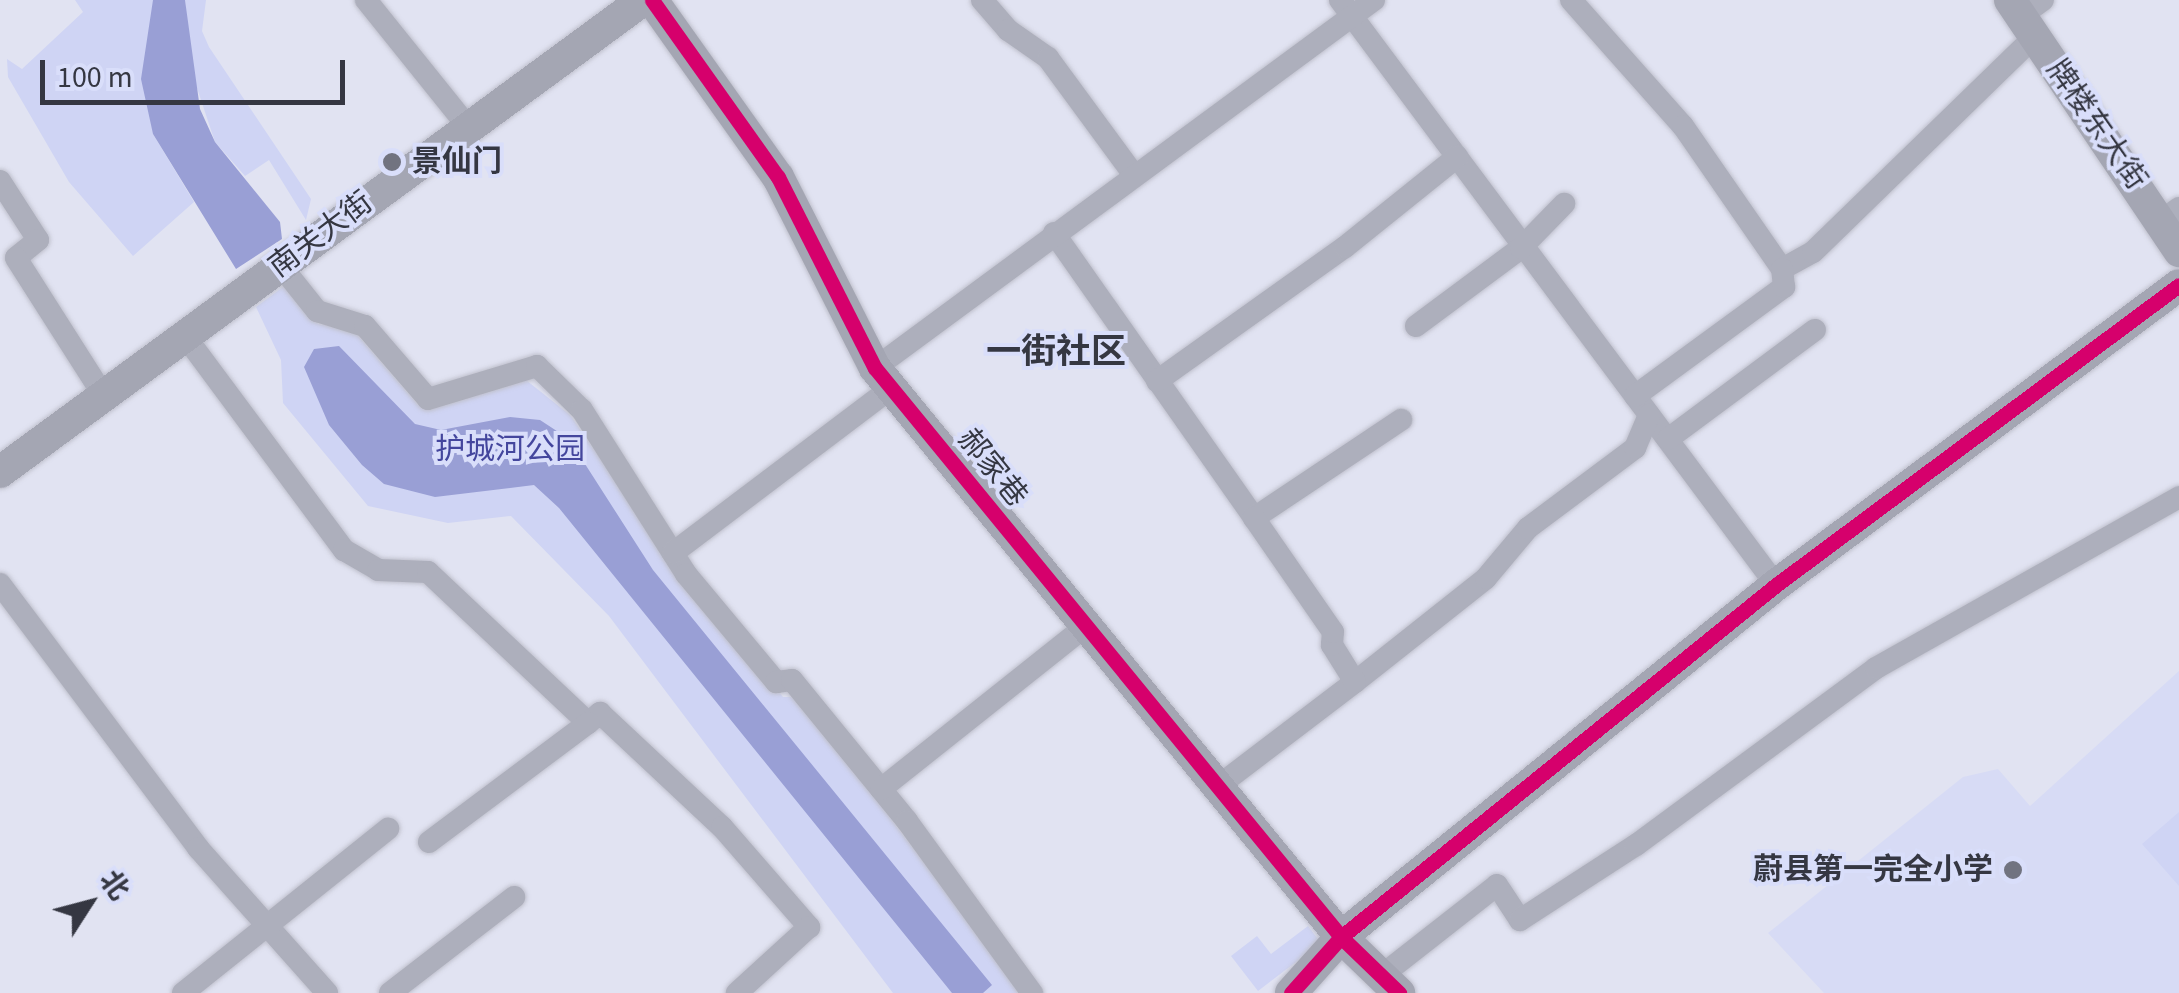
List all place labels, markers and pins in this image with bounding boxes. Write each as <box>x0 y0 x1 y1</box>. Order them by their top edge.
place label: 景仙门 <box>412 144 502 180</box>
marker: 景仙门 <box>381 151 403 173</box>
place label: 蔚县第一完全小学 <box>1753 852 1993 888</box>
marker: 蔚县第一完全小学 <box>2002 859 2024 881</box>

